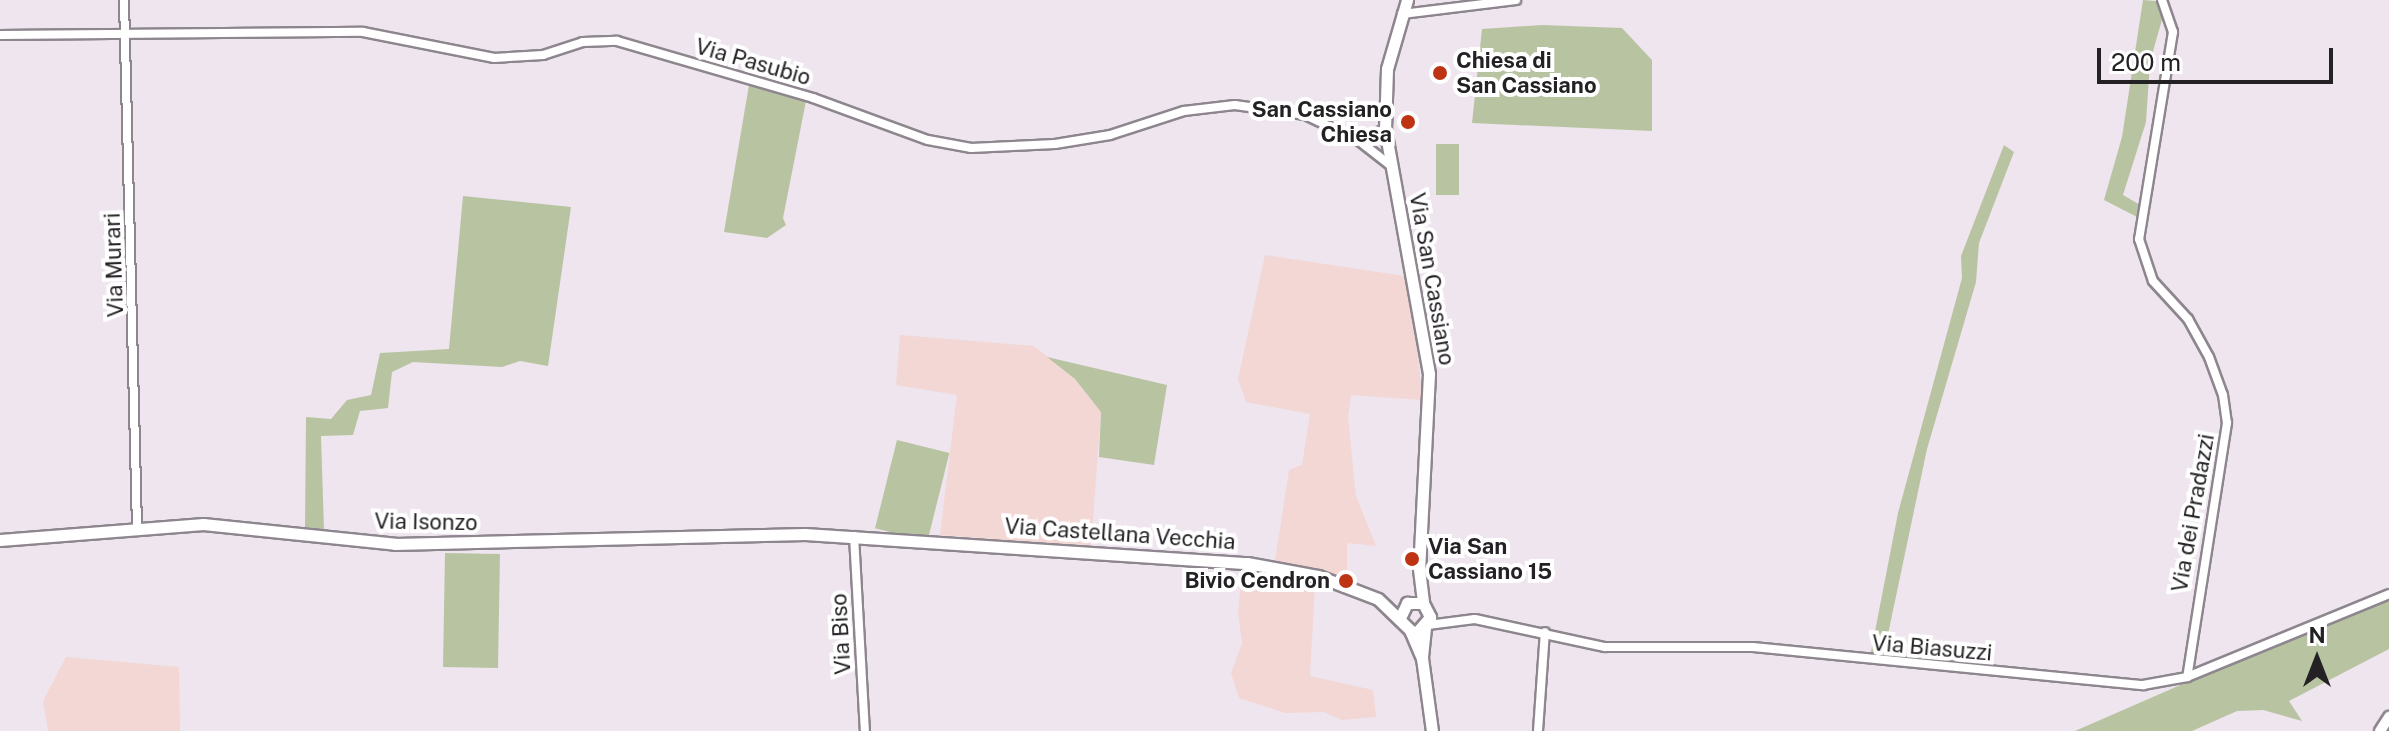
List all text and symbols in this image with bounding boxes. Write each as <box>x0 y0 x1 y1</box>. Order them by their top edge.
scale bar <box>2101 32 2337 82</box>
street label: Via Pasubio <box>692 33 814 91</box>
place label: Chiesa di San Cassiano <box>1456 47 1597 98</box>
text: 200 m <box>2111 48 2181 76</box>
marker: Chiesa di San Cassiano <box>1431 64 1449 82</box>
place label: San Cassiano Chiesa <box>1251 96 1392 148</box>
marker: San Cassiano Chiesa <box>1399 113 1417 131</box>
street label: Via San Cassiano <box>1404 191 1460 367</box>
street label: Via Murari <box>99 212 129 318</box>
street label: Via dei Pradazzi <box>2166 432 2220 594</box>
street label: Via Isonzo <box>374 508 478 536</box>
street label: Via Castellana Vecchia <box>1003 513 1237 555</box>
place label: Via San Cassiano 15 <box>1428 533 1552 584</box>
marker: Via San Cassiano 15 <box>1403 550 1421 568</box>
place label: Bivio Cendron <box>1184 568 1330 594</box>
marker: Bivio Cendron <box>1337 572 1355 590</box>
street label: Via Biso <box>826 593 856 675</box>
north arrow <box>2277 619 2357 699</box>
text: N <box>2308 622 2326 648</box>
street label: Via Biasuzzi <box>1871 630 1993 666</box>

